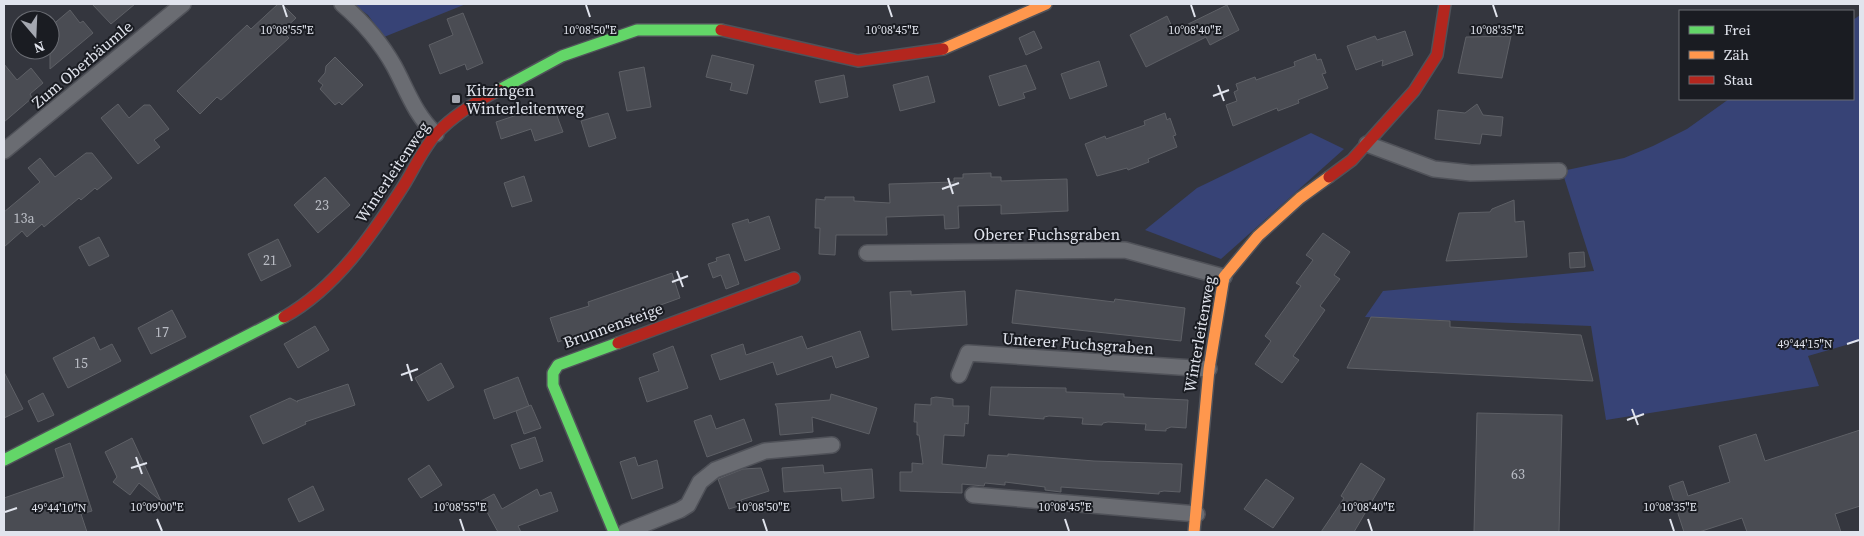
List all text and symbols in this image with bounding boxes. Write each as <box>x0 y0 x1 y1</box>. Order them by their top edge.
north arrow <box>10 10 60 60</box>
legend <box>1679 10 1854 100</box>
street label: Zum Oberbäumle <box>27 15 137 113</box>
text: Frei <box>1724 19 1751 40</box>
text: 10°08'55"E <box>260 22 314 38</box>
text: 10°08'50"E <box>563 22 617 38</box>
text: 10°08'45"E <box>865 22 919 38</box>
text: 10°08'40"E <box>1168 22 1222 38</box>
text: 10°08'35"E <box>1470 22 1524 38</box>
text: N <box>31 36 47 58</box>
text: Zäh <box>1724 44 1749 65</box>
text: Stau <box>1724 69 1753 90</box>
place label: Kitzingen Winterleitenweg <box>466 79 584 119</box>
marker: Kitzingen Winterleitenweg <box>450 93 462 105</box>
street label: Winterleitenweg <box>350 117 434 227</box>
house number: 23 <box>315 195 329 215</box>
house number: 13a <box>13 208 35 228</box>
street label: Oberer Fuchsgraben <box>974 223 1120 245</box>
house number: 21 <box>263 250 277 270</box>
street label: Winterleitenweg <box>1178 274 1220 394</box>
street label: Brunnensteige <box>560 297 666 353</box>
house number: 17 <box>155 322 169 342</box>
street label: Unterer Fuchsgraben <box>1002 327 1155 359</box>
text: 49°44'15"N <box>1777 336 1833 352</box>
house number: 15 <box>74 353 88 373</box>
house number: 63 <box>1511 464 1525 484</box>
text: 10°09'00"E <box>130 499 184 515</box>
text: 10°08'55"E <box>433 499 487 515</box>
text: 10°08'50"E <box>736 499 790 515</box>
text: 10°08'45"E <box>1038 499 1092 515</box>
text: 10°08'40"E <box>1341 499 1395 515</box>
text: 10°08'35"E <box>1643 499 1697 515</box>
text: 49°44'10"N <box>31 500 87 516</box>

